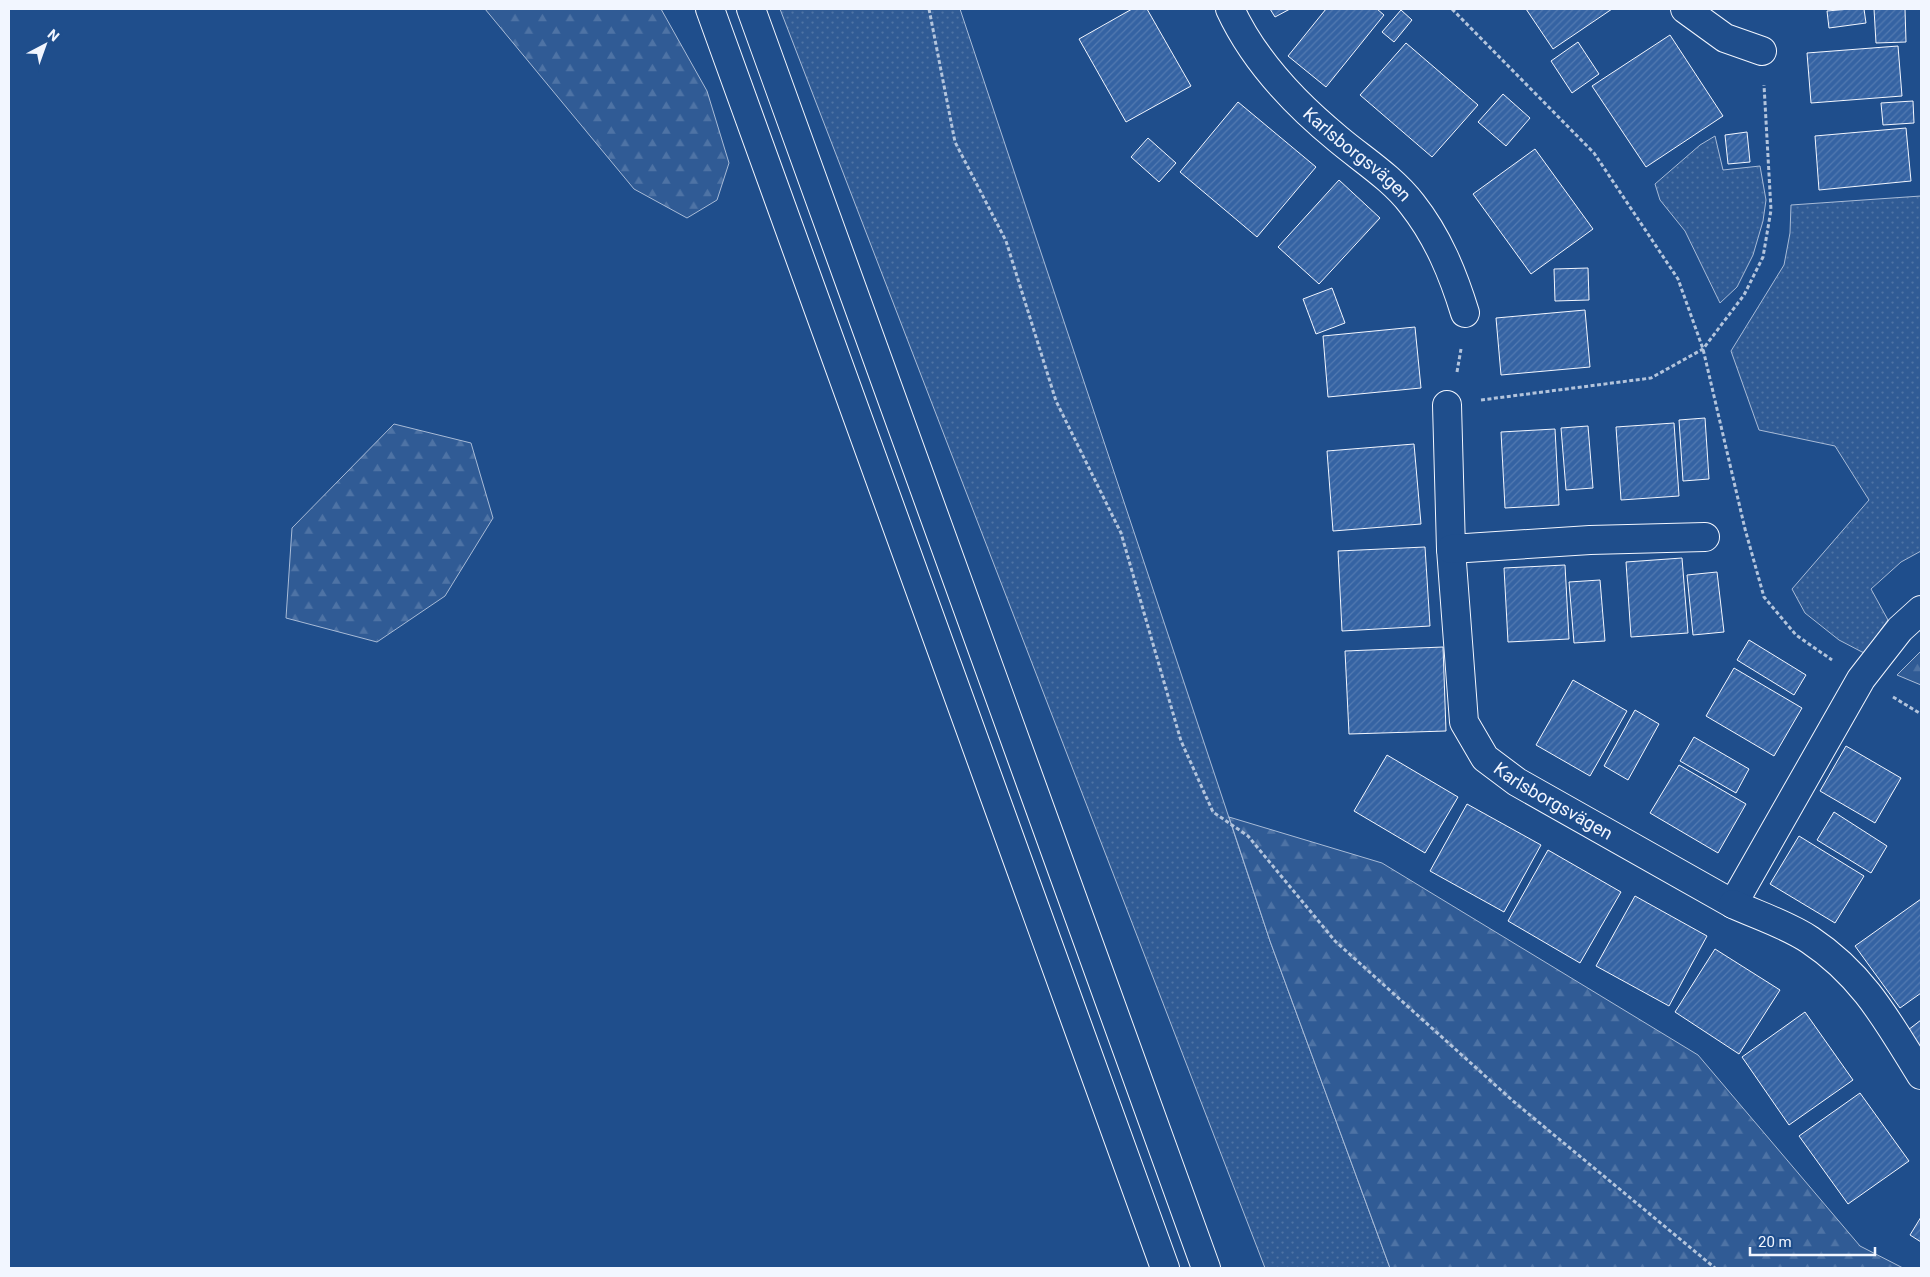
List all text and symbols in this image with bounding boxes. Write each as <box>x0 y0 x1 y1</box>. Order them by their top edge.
north arrow <box>20 20 70 70</box>
text: N <box>45 26 63 44</box>
street label: Karlsborgsvägen <box>1299 103 1416 205</box>
street label: Karlsborgsvägen <box>1490 757 1617 844</box>
scale bar <box>1750 1224 1875 1256</box>
text: 20 m <box>1758 1233 1792 1251</box>

